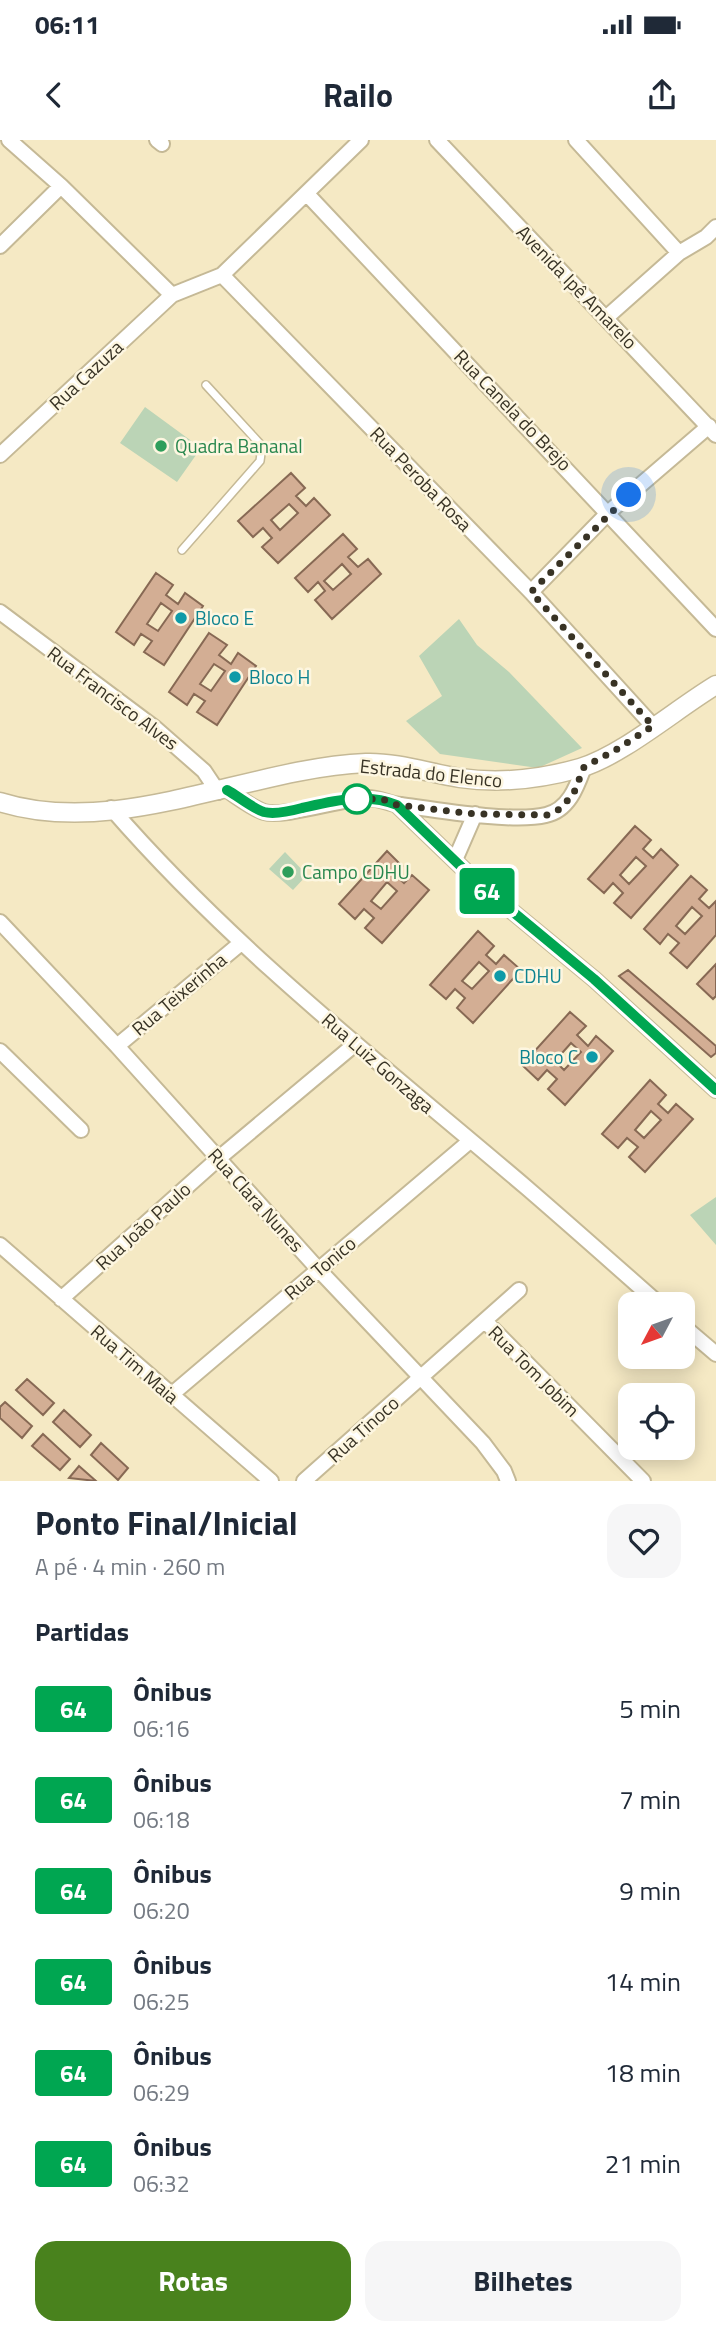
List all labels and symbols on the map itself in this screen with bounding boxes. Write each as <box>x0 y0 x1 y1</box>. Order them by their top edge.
street label: Avenida Ipê Amarelo <box>510 218 644 355</box>
street label: Rua Cazuza <box>42 332 130 417</box>
street label: Rua Canela do Brejo <box>448 342 579 477</box>
street label: Rua Peroba Rosa <box>364 420 479 538</box>
place label: Quadra Bananal <box>175 431 303 460</box>
marker: Quadra Bananal <box>153 438 169 454</box>
your location <box>611 477 646 512</box>
place label: Bloco E <box>195 603 254 632</box>
marker: Bloco E <box>173 610 189 626</box>
street label: Rua Francisco Alves <box>41 638 185 757</box>
place label: Bloco H <box>249 662 310 691</box>
marker: Bloco H <box>227 669 243 685</box>
street label: Estrada do Elenco <box>358 751 504 794</box>
unlabelled marker <box>342 784 372 814</box>
place label: Campo CDHU <box>302 857 410 886</box>
marker: Campo CDHU <box>280 864 296 880</box>
line badge: 64 <box>456 868 518 914</box>
street label: Rua Teixerinha <box>125 945 233 1042</box>
place label: CDHU <box>514 961 562 990</box>
marker: CDHU <box>492 968 508 984</box>
street label: Rua Luiz Gonzaga <box>316 1005 441 1120</box>
place label: Bloco C <box>519 1042 578 1071</box>
marker: Bloco C <box>584 1049 600 1065</box>
street label: Rua Clara Nunes <box>202 1141 311 1258</box>
street label: Rua João Paulo <box>88 1175 197 1276</box>
street label: Rua Tonico <box>277 1229 362 1306</box>
north arrow <box>618 1292 695 1368</box>
street label: Rua Tim Maia <box>85 1317 186 1411</box>
street label: Rua Tom Jobim <box>482 1318 587 1423</box>
street label: Rua Tinoco <box>320 1388 405 1469</box>

